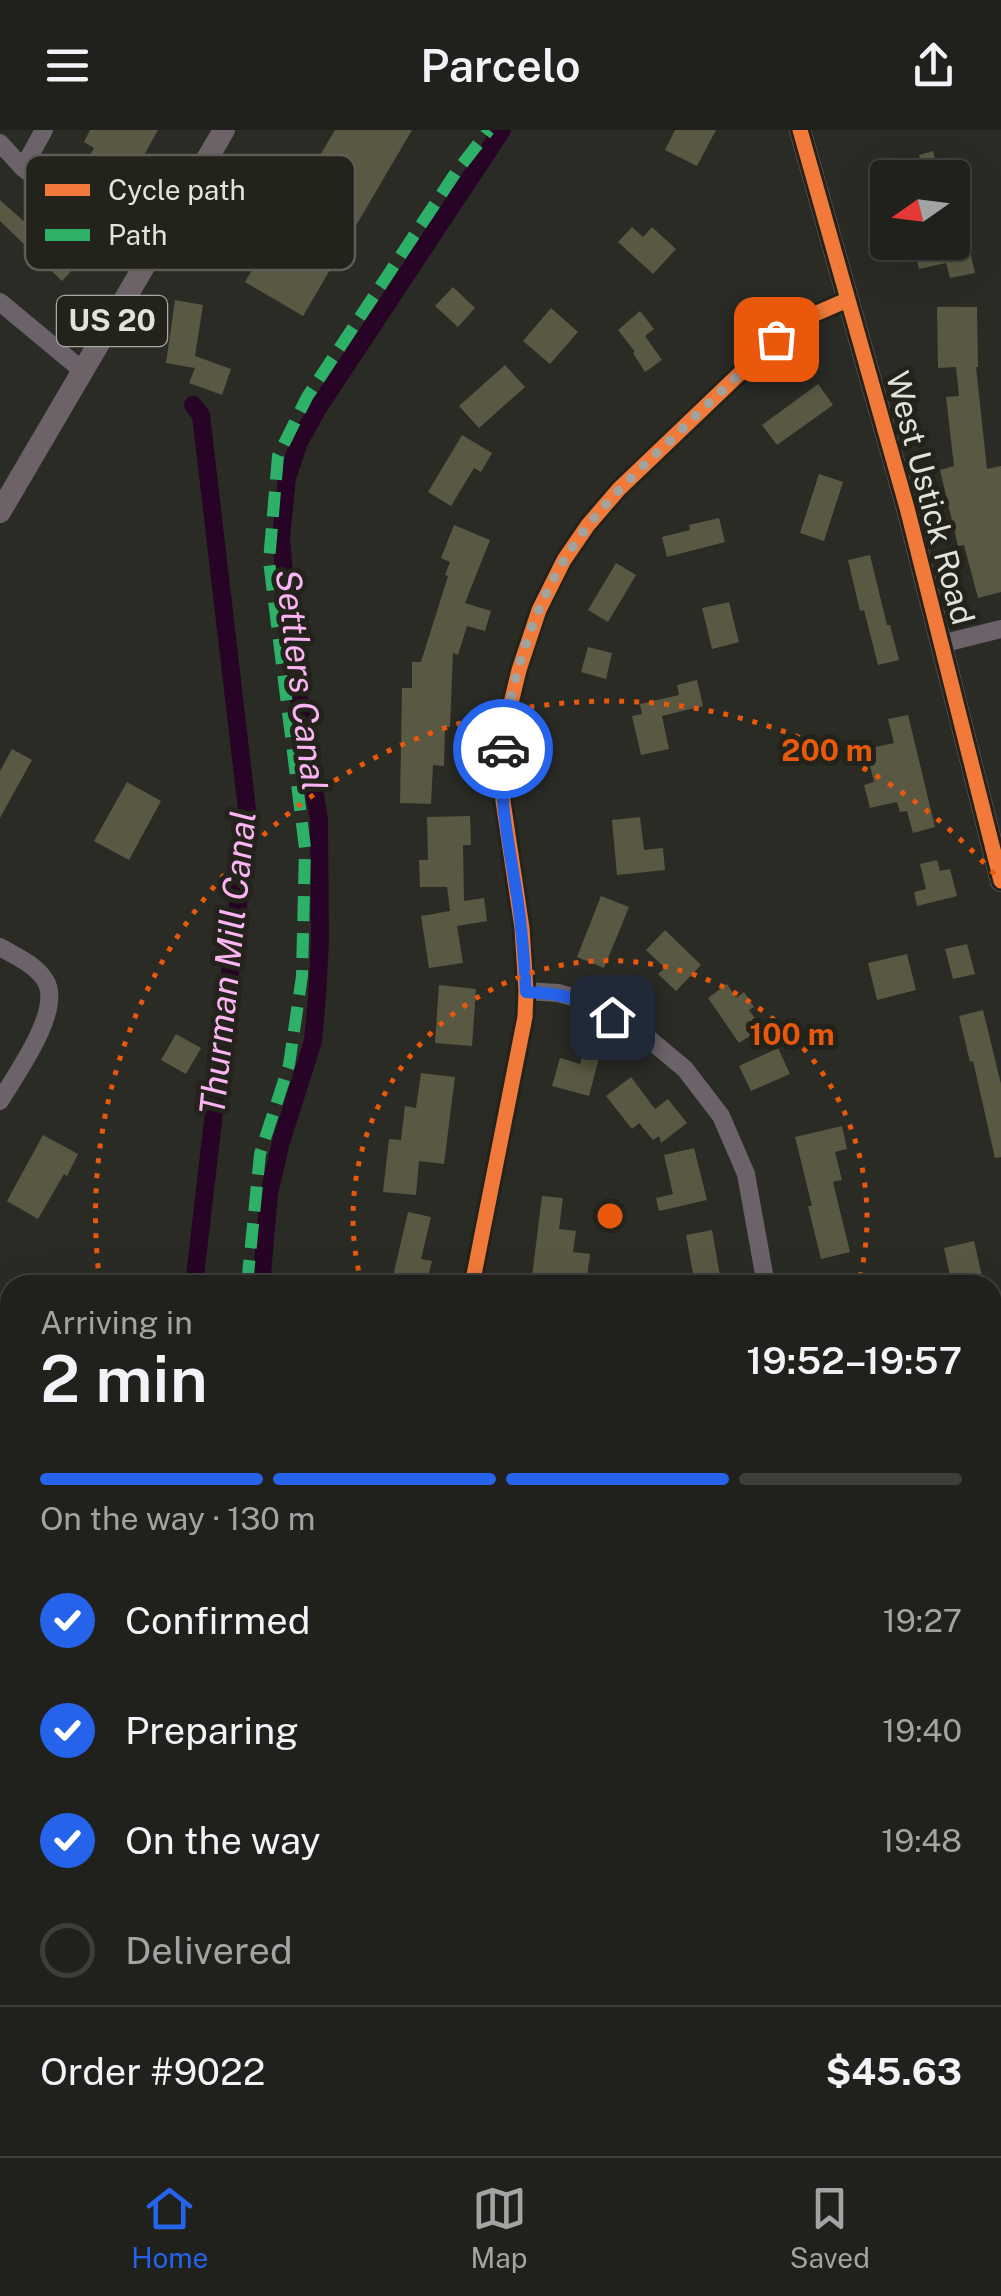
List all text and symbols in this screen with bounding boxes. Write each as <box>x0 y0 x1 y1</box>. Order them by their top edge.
icon: menu <box>40 38 95 93</box>
icon: share <box>906 38 961 93</box>
text: Parcelo <box>420 39 581 92</box>
legend <box>25 155 355 270</box>
north arrow <box>870 160 970 260</box>
map controls <box>870 160 970 260</box>
text: Cycle path <box>108 173 246 206</box>
text: Path <box>108 218 167 251</box>
road number: US 20 <box>57 296 167 346</box>
pin <box>734 297 819 382</box>
icon: bag <box>749 312 804 367</box>
street label: West Ustick Road <box>879 367 982 628</box>
water label: Settlers Canal <box>268 567 335 793</box>
courier <box>453 699 553 799</box>
icon: car <box>476 722 531 777</box>
text: 200 m <box>781 732 873 768</box>
water label: Thurman Mill Canal <box>191 809 264 1117</box>
pin <box>570 975 655 1060</box>
icon: home <box>585 990 640 1045</box>
text: 100 m <box>749 1016 835 1052</box>
centre of rings <box>592 1198 628 1234</box>
text: Arriving in <box>40 1304 193 1341</box>
text: 19:52–19:57 <box>746 1338 962 1383</box>
text: 2 min <box>40 1340 208 1417</box>
text: On the way · 130 m <box>40 1500 315 1537</box>
icon: check <box>40 1593 95 1648</box>
text: Confirmed <box>125 1598 310 1643</box>
text: 19:27 <box>883 1602 962 1639</box>
icon: check <box>40 1703 95 1758</box>
text: Preparing <box>125 1708 299 1753</box>
text: 19:40 <box>882 1712 962 1749</box>
icon: check <box>40 1813 95 1868</box>
text: On the way <box>125 1818 321 1863</box>
text: 19:48 <box>881 1822 962 1859</box>
text: Delivered <box>125 1928 293 1973</box>
text: Order #9022 <box>40 2049 265 2094</box>
text: $45.63 <box>826 2049 962 2094</box>
tab: Home <box>131 2181 208 2274</box>
tab: Map <box>471 2181 527 2274</box>
tab: Saved <box>790 2181 870 2274</box>

